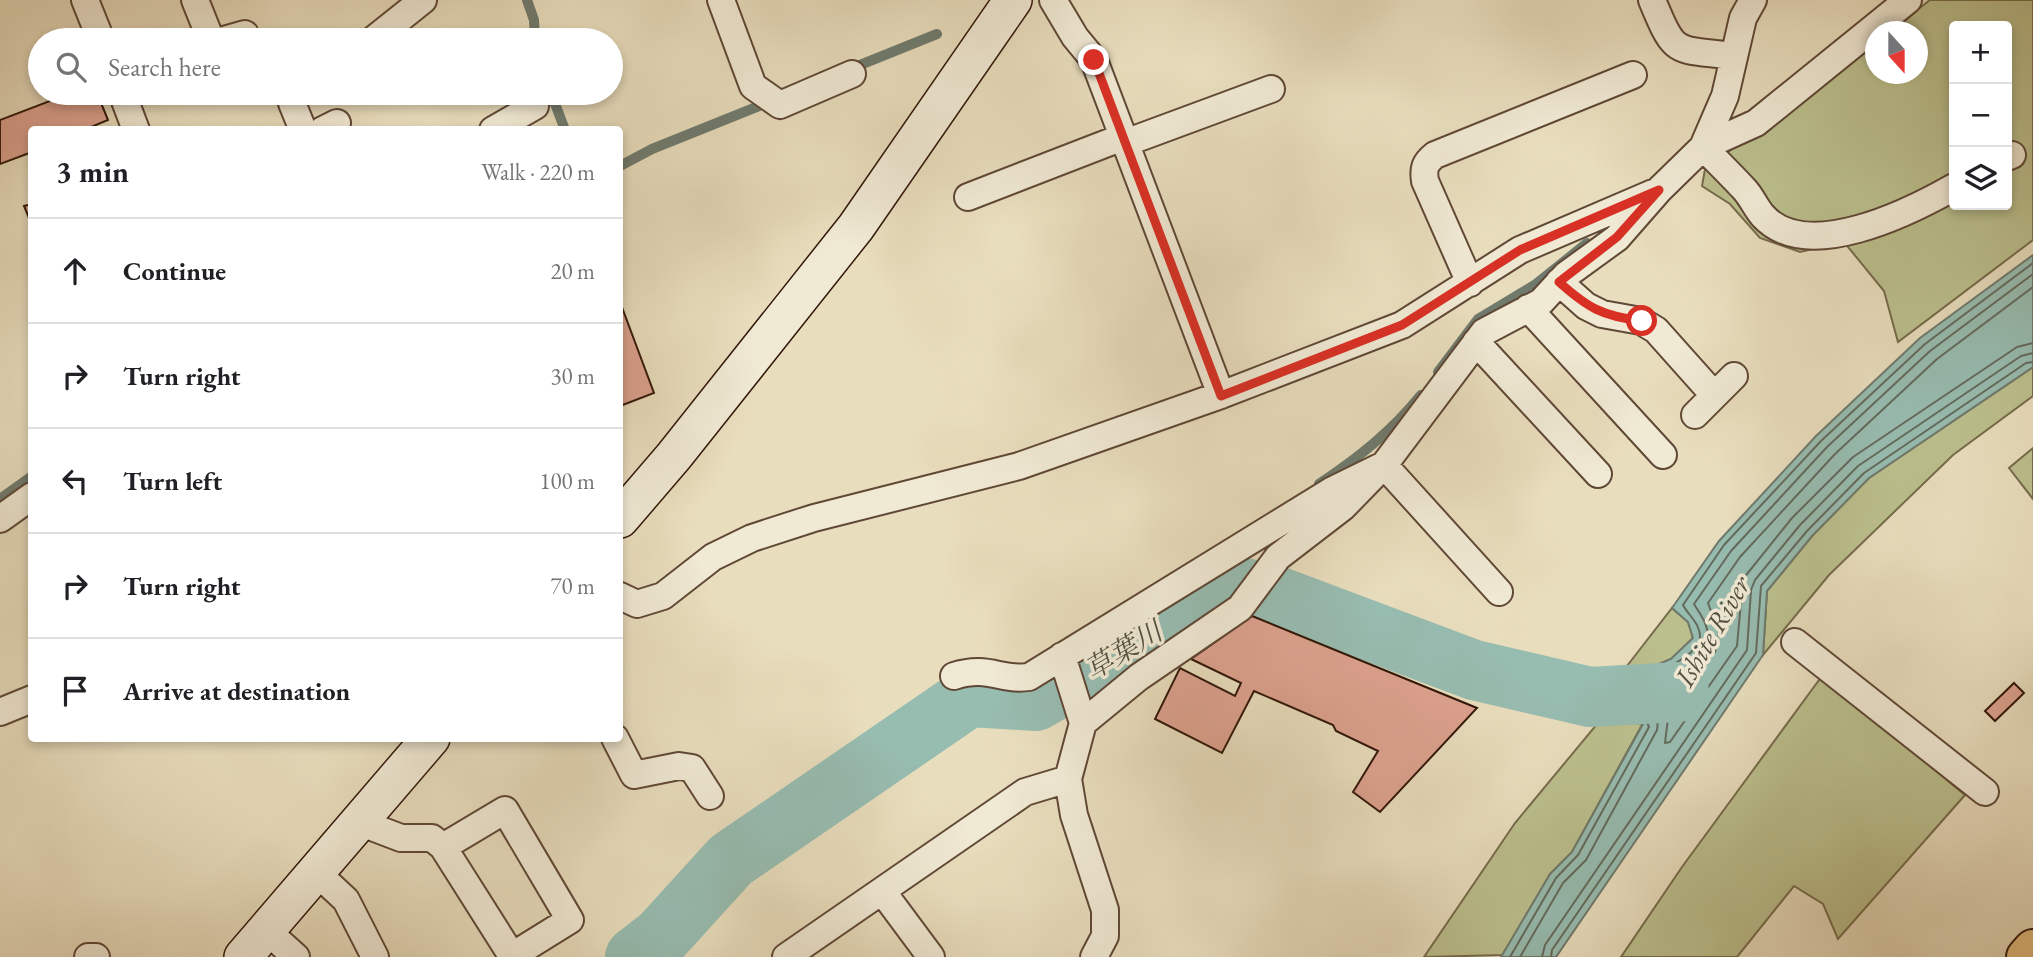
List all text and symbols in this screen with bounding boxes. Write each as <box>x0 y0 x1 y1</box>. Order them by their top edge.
north arrow <box>1865 21 1928 84</box>
map controls <box>1949 21 2012 210</box>
button: + <box>1949 21 2012 84</box>
search box <box>28 28 623 105</box>
route end <box>1078 44 1109 75</box>
icon: search <box>52 48 90 86</box>
text: Search here <box>108 50 221 84</box>
button: − <box>1949 84 2012 147</box>
button: layers <box>1949 147 2012 210</box>
text: 3 min <box>56 152 129 191</box>
text: Walk · 220 m <box>481 157 595 187</box>
icon: ahead <box>56 252 94 290</box>
text: Continue <box>123 254 226 288</box>
text: 20 m <box>550 256 595 286</box>
route start <box>1626 305 1657 336</box>
icon: right <box>56 357 94 395</box>
text: Turn right <box>123 359 241 393</box>
text: 30 m <box>550 361 595 391</box>
icon: left <box>56 462 94 500</box>
text: Turn left <box>123 464 222 498</box>
text: 100 m <box>539 466 595 496</box>
icon: right <box>56 567 94 605</box>
water label: Ishite River <box>1665 568 1759 694</box>
text: Turn right <box>123 569 241 603</box>
text: 70 m <box>550 571 595 601</box>
water label: 草葉川 <box>1078 611 1171 687</box>
icon: arrive <box>56 672 94 710</box>
text: Arrive at destination <box>123 674 350 708</box>

